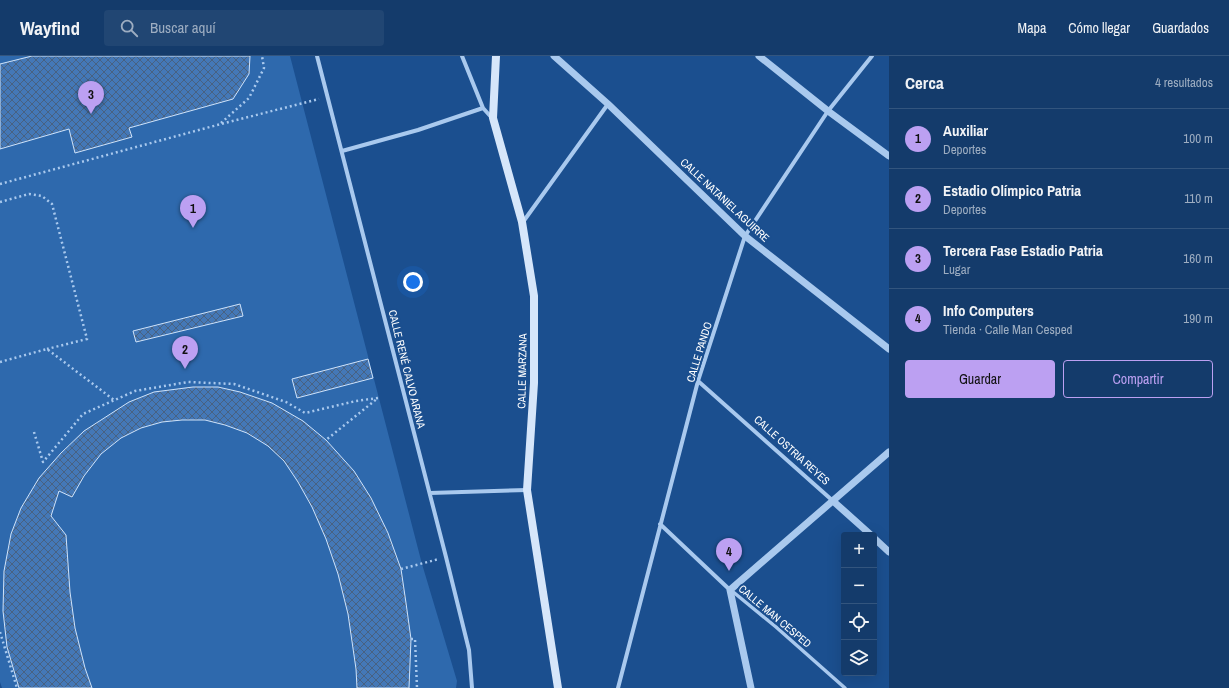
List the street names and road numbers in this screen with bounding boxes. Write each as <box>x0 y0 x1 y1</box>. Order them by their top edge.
street label: CALLE NATANIEL AGUIRRE <box>678 155 772 245</box>
street label: CALLE RENÉ CALVO ARANA <box>385 308 429 431</box>
street label: CALLE PANDO <box>683 320 715 384</box>
street label: CALLE MARZANA <box>514 332 530 409</box>
street label: CALLE OSTRIA REYES <box>751 412 833 488</box>
street label: CALLE MAN CESPED <box>736 581 814 651</box>

